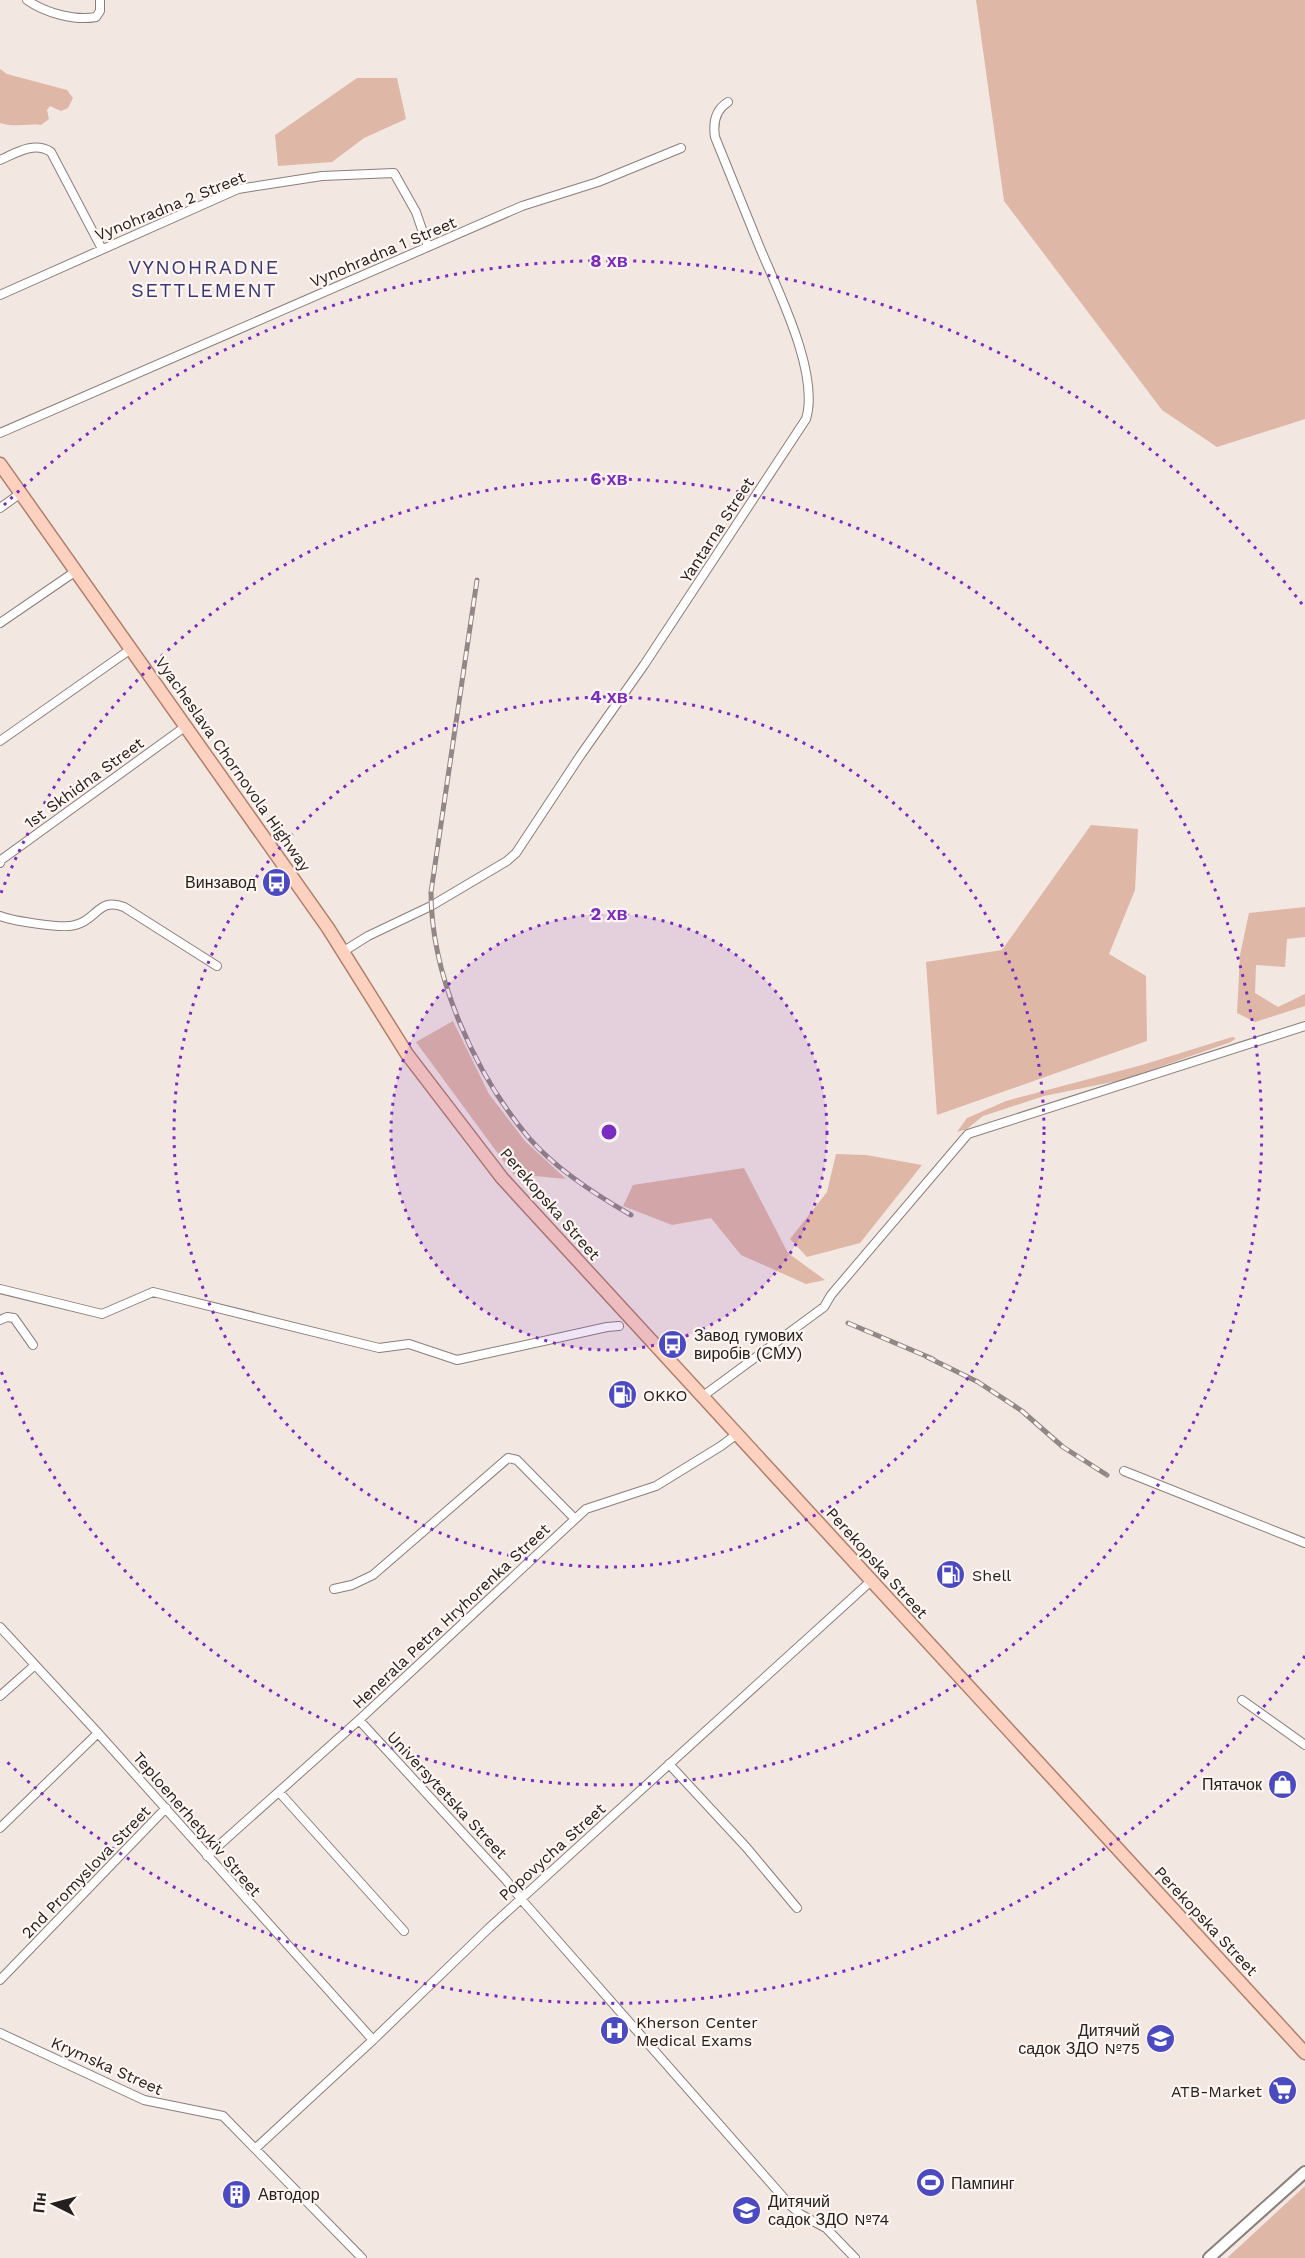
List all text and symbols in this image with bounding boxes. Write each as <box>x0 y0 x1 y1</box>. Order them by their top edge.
street label: Vynohradna 2 Street <box>92 167 248 245</box>
street label: Vynohradna 1 Street <box>307 212 459 291</box>
text: 8 хв <box>590 250 628 271</box>
district label: VYNOHRADNE SETTLEMENT <box>128 255 280 302</box>
text: 6 хв <box>590 468 628 489</box>
street label: Yantarna Street <box>676 474 758 586</box>
street label: Vyacheslava Chornovola Highway <box>151 653 315 876</box>
text: 4 хв <box>590 686 628 707</box>
street label: 1st Skhidna Street <box>21 733 147 833</box>
bus stop icon: Винзавод <box>261 866 293 898</box>
place label: Винзавод <box>185 873 257 892</box>
text: 2 хв <box>591 903 627 924</box>
centre of rings <box>599 1122 619 1142</box>
street label: Perekopska Street <box>496 1144 604 1264</box>
place label: Завод гумових виробів (СМУ) <box>694 1326 803 1363</box>
bus stop icon: Завод гумових виробів (СМУ) <box>657 1328 689 1360</box>
fuel station icon: OKKO <box>606 1379 638 1411</box>
place label: OKKO <box>643 1386 687 1405</box>
street label: Perekopska Street <box>822 1504 932 1622</box>
street label: Henerala Petra Hryhorenka Street <box>348 1519 554 1713</box>
fuel station icon: Shell <box>935 1559 967 1591</box>
place label: Shell <box>972 1566 1011 1585</box>
street label: Universytetska Street <box>383 1727 511 1863</box>
street label: Teploenerhetykiv Street <box>129 1748 265 1900</box>
shop icon: Пятачок <box>1267 1768 1299 1800</box>
place label: Пятачок <box>1202 1775 1263 1794</box>
street label: Popovycha Street <box>495 1799 609 1905</box>
street label: 2nd Promyslova Street <box>18 1802 154 1942</box>
street label: Perekopska Street <box>1150 1862 1262 1980</box>
place label: Kherson Center Medical Exams <box>636 2013 758 2050</box>
hospital icon: Kherson Center Medical Exams <box>599 2015 631 2047</box>
place label: Дитячий садок ЗДО №75 <box>1018 2021 1140 2058</box>
school or university icon: Дитячий садок ЗДО №75 <box>1145 2023 1177 2055</box>
street label: Krymska Street <box>48 2033 166 2099</box>
supermarket icon: ATB-Market <box>1267 2075 1299 2107</box>
place label: ATB-Market <box>1171 2082 1262 2101</box>
sports icon: Пампинг <box>914 2167 946 2199</box>
north arrow <box>24 2174 84 2234</box>
place label: Пампинг <box>951 2174 1015 2193</box>
building icon: Автодор <box>221 2178 253 2210</box>
place label: Автодор <box>258 2185 320 2204</box>
text: Пн <box>29 2191 50 2214</box>
place label: Дитячий садок ЗДО №74 <box>768 2192 889 2229</box>
school or university icon: Дитячий садок ЗДО №74 <box>731 2194 763 2226</box>

